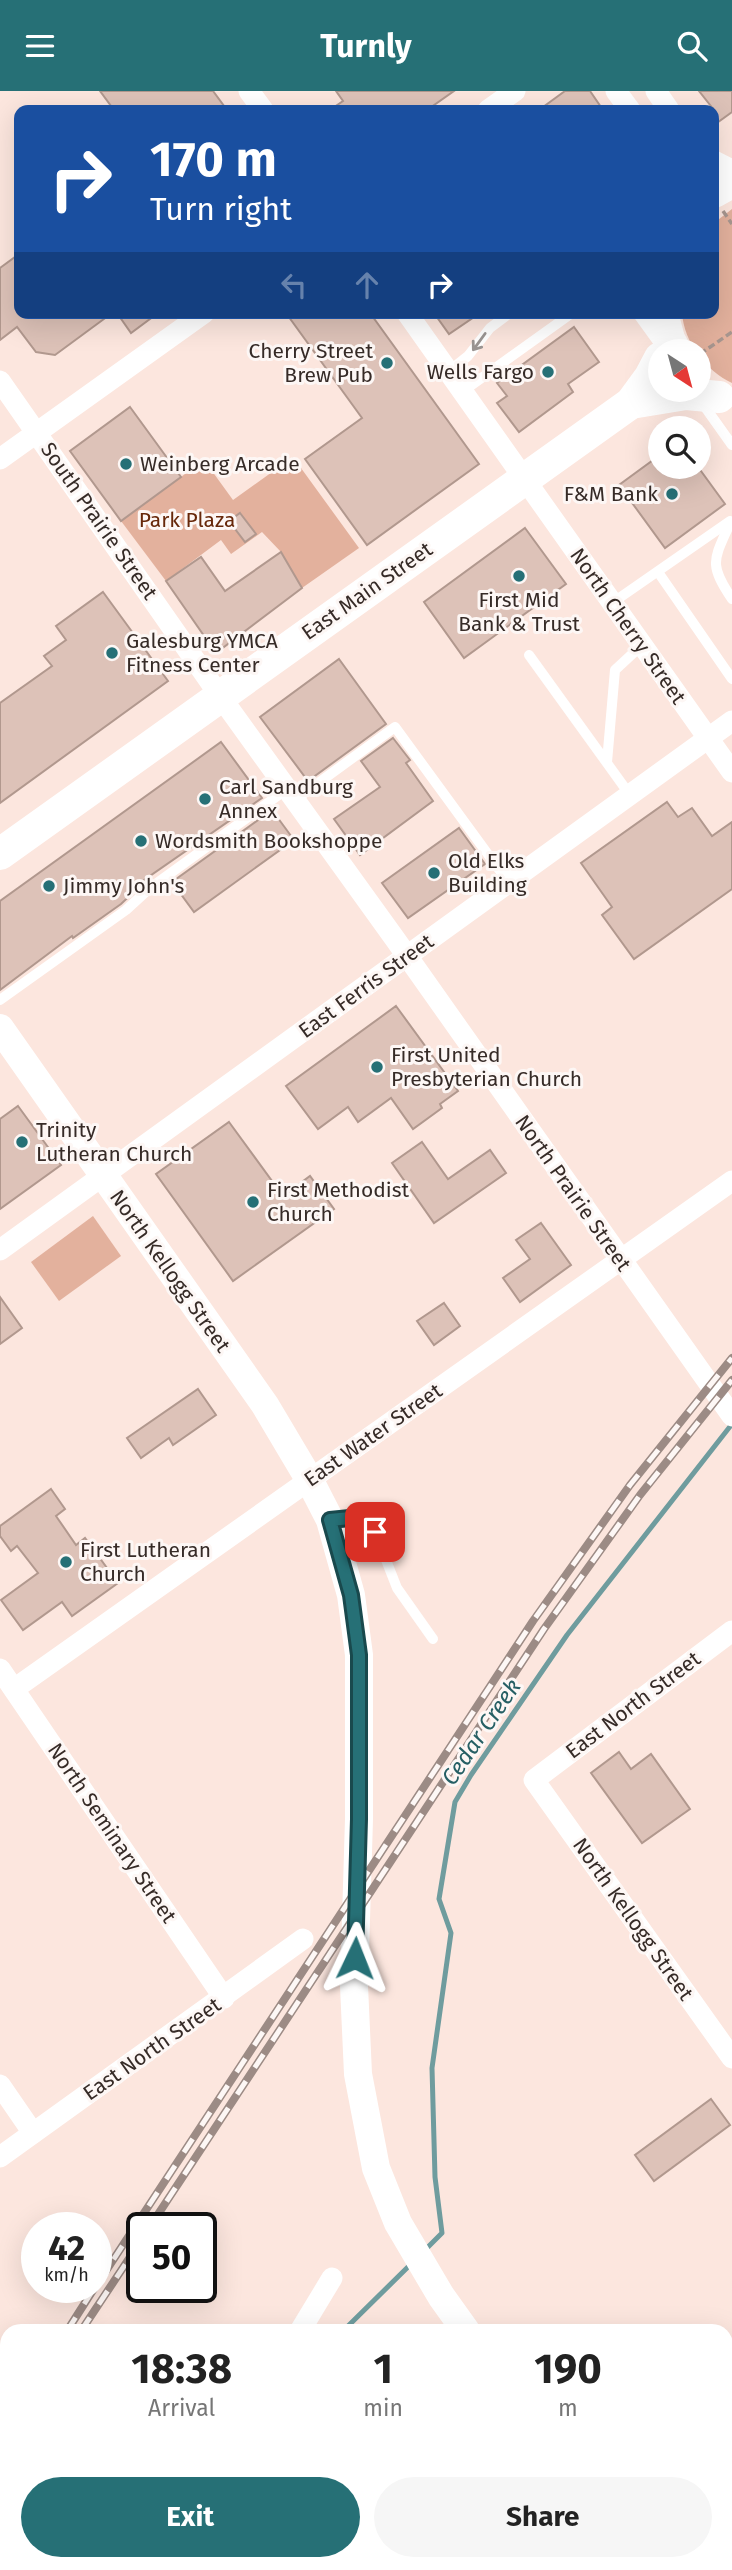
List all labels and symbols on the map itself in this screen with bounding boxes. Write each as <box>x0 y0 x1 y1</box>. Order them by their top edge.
one-way arrow <box>471 333 486 351</box>
place label: Cherry Street Brew Pub <box>249 338 373 388</box>
north arrow <box>648 339 710 403</box>
marker: Cherry Street Brew Pub <box>379 355 395 371</box>
place label: Wells Fargo <box>427 359 534 385</box>
marker: Wells Fargo <box>540 364 556 380</box>
street label: South Prairie Street <box>35 437 163 605</box>
place label: Weinberg Arcade <box>140 451 300 477</box>
marker: Weinberg Arcade <box>118 456 134 472</box>
place label: F&M Bank <box>564 481 658 507</box>
marker: F&M Bank <box>664 486 680 502</box>
park label: Park Plaza <box>139 507 235 533</box>
street label: East Main Street <box>297 536 438 646</box>
street label: North Cherry Street <box>564 543 692 709</box>
marker: First Mid Bank & Trust <box>511 568 527 584</box>
place label: First Mid Bank & Trust <box>458 587 580 637</box>
place label: Galesburg YMCA Fitness Center <box>126 628 278 678</box>
marker: Galesburg YMCA Fitness Center <box>104 645 120 661</box>
place label: Carl Sandburg Annex <box>219 774 353 824</box>
marker: Carl Sandburg Annex <box>197 791 213 807</box>
place label: Wordsmith Bookshoppe <box>155 828 382 854</box>
marker: Wordsmith Bookshoppe <box>133 833 149 849</box>
place label: Old Elks Building <box>448 848 527 898</box>
marker: Old Elks Building <box>426 865 442 881</box>
place label: Jimmy John's <box>63 873 185 899</box>
marker: Jimmy John's <box>41 878 57 894</box>
street label: East Ferris Street <box>293 928 439 1044</box>
place label: First United Presbyterian Church <box>391 1042 582 1092</box>
marker: First United Presbyterian Church <box>369 1059 385 1075</box>
street label: North Prairie Street <box>509 1110 637 1276</box>
place label: Trinity Lutheran Church <box>36 1117 192 1167</box>
marker: Trinity Lutheran Church <box>14 1134 30 1150</box>
place label: First Methodist Church <box>267 1177 409 1227</box>
street label: North Kellogg Street <box>104 1185 236 1358</box>
marker: First Methodist Church <box>245 1194 261 1210</box>
street label: East Water Street <box>299 1377 447 1492</box>
pin <box>345 1502 405 1562</box>
place label: First Lutheran Church <box>80 1537 211 1587</box>
marker: First Lutheran Church <box>58 1554 74 1570</box>
street label: East North Street <box>560 1646 706 1764</box>
water label: Cedar Creek <box>435 1674 527 1790</box>
street label: North Seminary Street <box>42 1738 182 1928</box>
street label: North Kellogg Street <box>567 1833 699 2006</box>
position arrow <box>318 1921 392 1995</box>
street label: East North Street <box>78 1992 226 2106</box>
speed limit sign: 50 <box>126 2212 217 2303</box>

